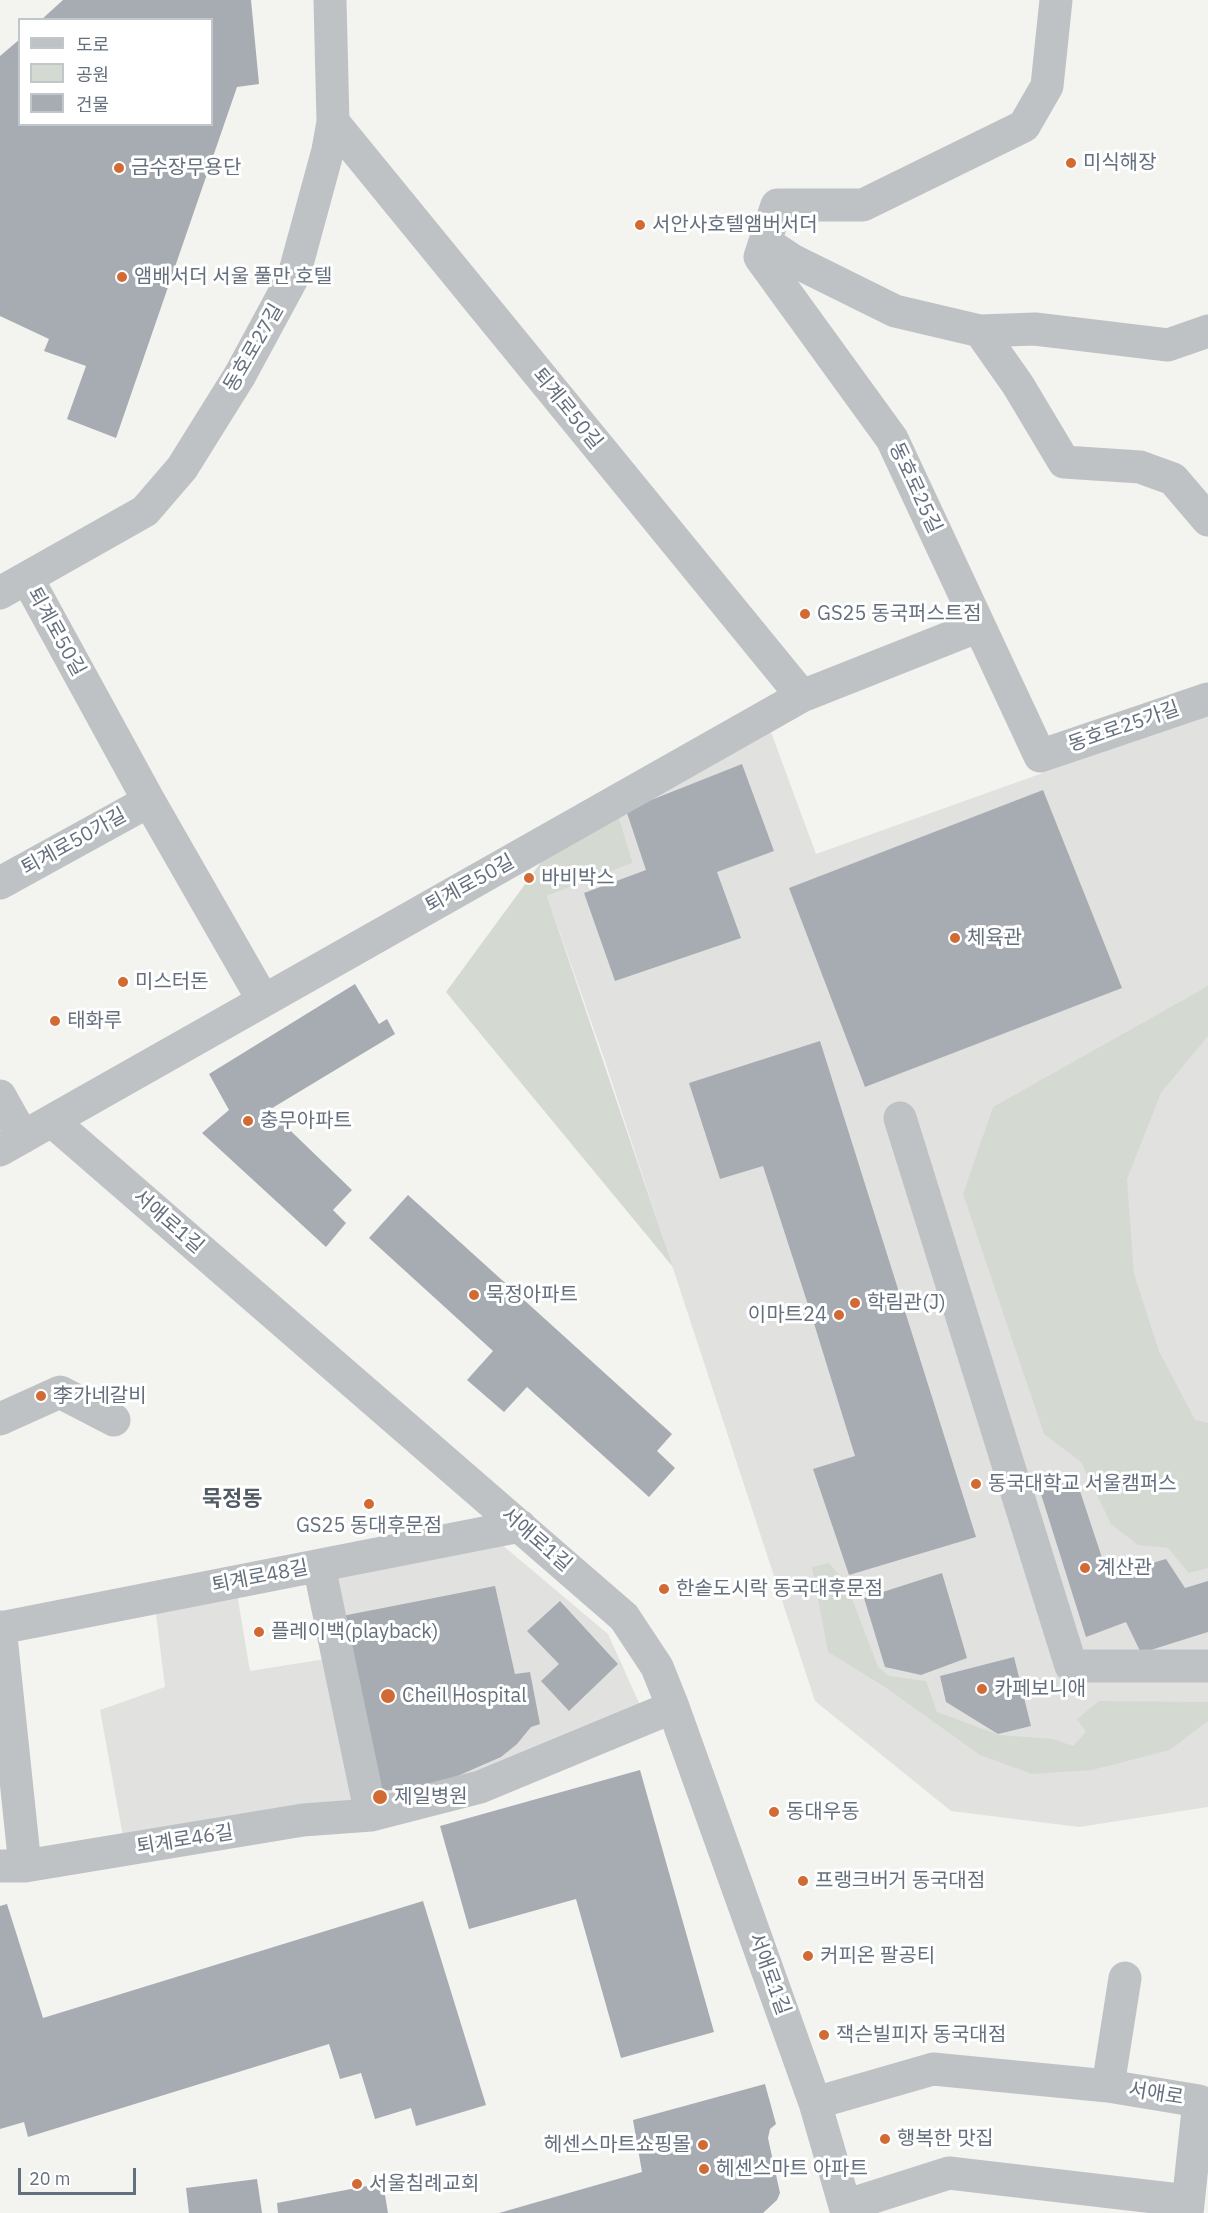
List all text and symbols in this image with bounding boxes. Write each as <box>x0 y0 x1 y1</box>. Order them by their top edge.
legend <box>18 18 213 126</box>
text: 도로 <box>76 33 109 56</box>
text: 공원 <box>76 63 109 86</box>
text: 건물 <box>76 93 109 116</box>
place label: 미식해장 <box>1083 151 1157 175</box>
place label: 금수장무용단 <box>131 156 241 180</box>
marker: 미식해장 <box>1064 156 1078 170</box>
marker: 금수장무용단 <box>112 161 126 175</box>
place label: 서안사호텔앰버서더 <box>652 213 818 237</box>
marker: 서안사호텔앰버서더 <box>633 218 647 232</box>
place label: 앰배서더 서울 풀만 호텔 <box>134 265 332 289</box>
marker: 앰배서더 서울 풀만 호텔 <box>115 270 129 284</box>
street label: 동호로27길 <box>219 300 289 396</box>
street label: 퇴계로50길 <box>527 364 607 454</box>
street label: 동호로25길 <box>884 439 946 537</box>
street label: 퇴계로50길 <box>22 584 90 680</box>
place label: GS25 동국퍼스트점 <box>817 602 982 626</box>
marker: GS25 동국퍼스트점 <box>798 607 812 621</box>
street label: 동호로25가길 <box>1065 697 1183 757</box>
street label: 퇴계로50가길 <box>17 803 131 881</box>
street label: 퇴계로50길 <box>422 850 518 918</box>
place label: 바비박스 <box>541 866 615 890</box>
marker: 바비박스 <box>522 871 536 885</box>
place label: 체육관 <box>967 926 1022 950</box>
marker: 체육관 <box>948 931 962 945</box>
place label: 미스터돈 <box>135 970 209 994</box>
marker: 미스터돈 <box>116 975 130 989</box>
place label: 태화루 <box>67 1009 122 1033</box>
marker: 태화루 <box>48 1014 62 1028</box>
place label: 충무아파트 <box>260 1109 352 1133</box>
marker: 충무아파트 <box>241 1114 255 1128</box>
street label: 서애로1길 <box>128 1185 208 1259</box>
place label: 묵정아파트 <box>486 1283 578 1307</box>
marker: 묵정아파트 <box>467 1288 481 1302</box>
place label: 학림관(J) <box>867 1291 946 1315</box>
marker: 학림관(J) <box>848 1296 862 1310</box>
place label: 이마트24 <box>748 1303 827 1327</box>
marker: 이마트24 <box>832 1308 846 1322</box>
place label: 李가네갈비 <box>53 1384 147 1408</box>
marker: 李가네갈비 <box>34 1389 48 1403</box>
place label: 동국대학교 서울캠퍼스 <box>988 1472 1177 1496</box>
marker: 동국대학교 서울캠퍼스 <box>969 1477 983 1491</box>
district label: 묵정동 <box>202 1487 262 1513</box>
marker: GS25 동대후문점 <box>362 1497 376 1511</box>
street label: 서애로1길 <box>496 1503 576 1577</box>
place label: GS25 동대후문점 <box>296 1514 442 1538</box>
street label: 퇴계로48길 <box>210 1556 310 1598</box>
place label: 계산관 <box>1097 1556 1152 1580</box>
marker: 계산관 <box>1078 1561 1092 1575</box>
place label: 한솥도시락 동국대후문점 <box>676 1577 883 1601</box>
marker: 한솥도시락 동국대후문점 <box>657 1582 671 1596</box>
place label: 플레이백(playback) <box>271 1620 438 1644</box>
marker: 플레이백(playback) <box>252 1625 266 1639</box>
place label: 카페보니애 <box>994 1677 1086 1701</box>
marker: 카페보니애 <box>975 1682 989 1696</box>
place label: Cheil Hospital <box>402 1684 527 1708</box>
marker: Cheil Hospital <box>379 1687 397 1705</box>
place label: 제일병원 <box>394 1785 468 1809</box>
marker: 제일병원 <box>371 1788 389 1806</box>
place label: 동대우동 <box>786 1800 860 1824</box>
marker: 동대우동 <box>767 1805 781 1819</box>
street label: 퇴계로46길 <box>135 1821 235 1859</box>
place label: 프랭크버거 동국대점 <box>815 1869 985 1893</box>
marker: 프랭크버거 동국대점 <box>796 1874 810 1888</box>
street label: 서애로1길 <box>743 1930 795 2018</box>
place label: 커피온 팔공티 <box>820 1944 935 1968</box>
marker: 커피온 팔공티 <box>801 1949 815 1963</box>
place label: 잭슨빌피자 동국대점 <box>836 2023 1006 2047</box>
marker: 잭슨빌피자 동국대점 <box>817 2028 831 2042</box>
street label: 서애로 <box>1127 2078 1185 2110</box>
place label: 행복한 맛집 <box>897 2127 994 2151</box>
marker: 행복한 맛집 <box>878 2132 892 2146</box>
place label: 헤센스마트쇼핑몰 <box>544 2133 691 2157</box>
marker: 헤센스마트쇼핑몰 <box>696 2138 710 2152</box>
scale bar <box>21 2156 140 2194</box>
place label: 헤센스마트 아파트 <box>716 2157 868 2181</box>
marker: 헤센스마트 아파트 <box>697 2162 711 2176</box>
text: 20 m <box>29 2167 71 2190</box>
place label: 서울침례교회 <box>369 2172 479 2196</box>
marker: 서울침례교회 <box>350 2177 364 2191</box>

